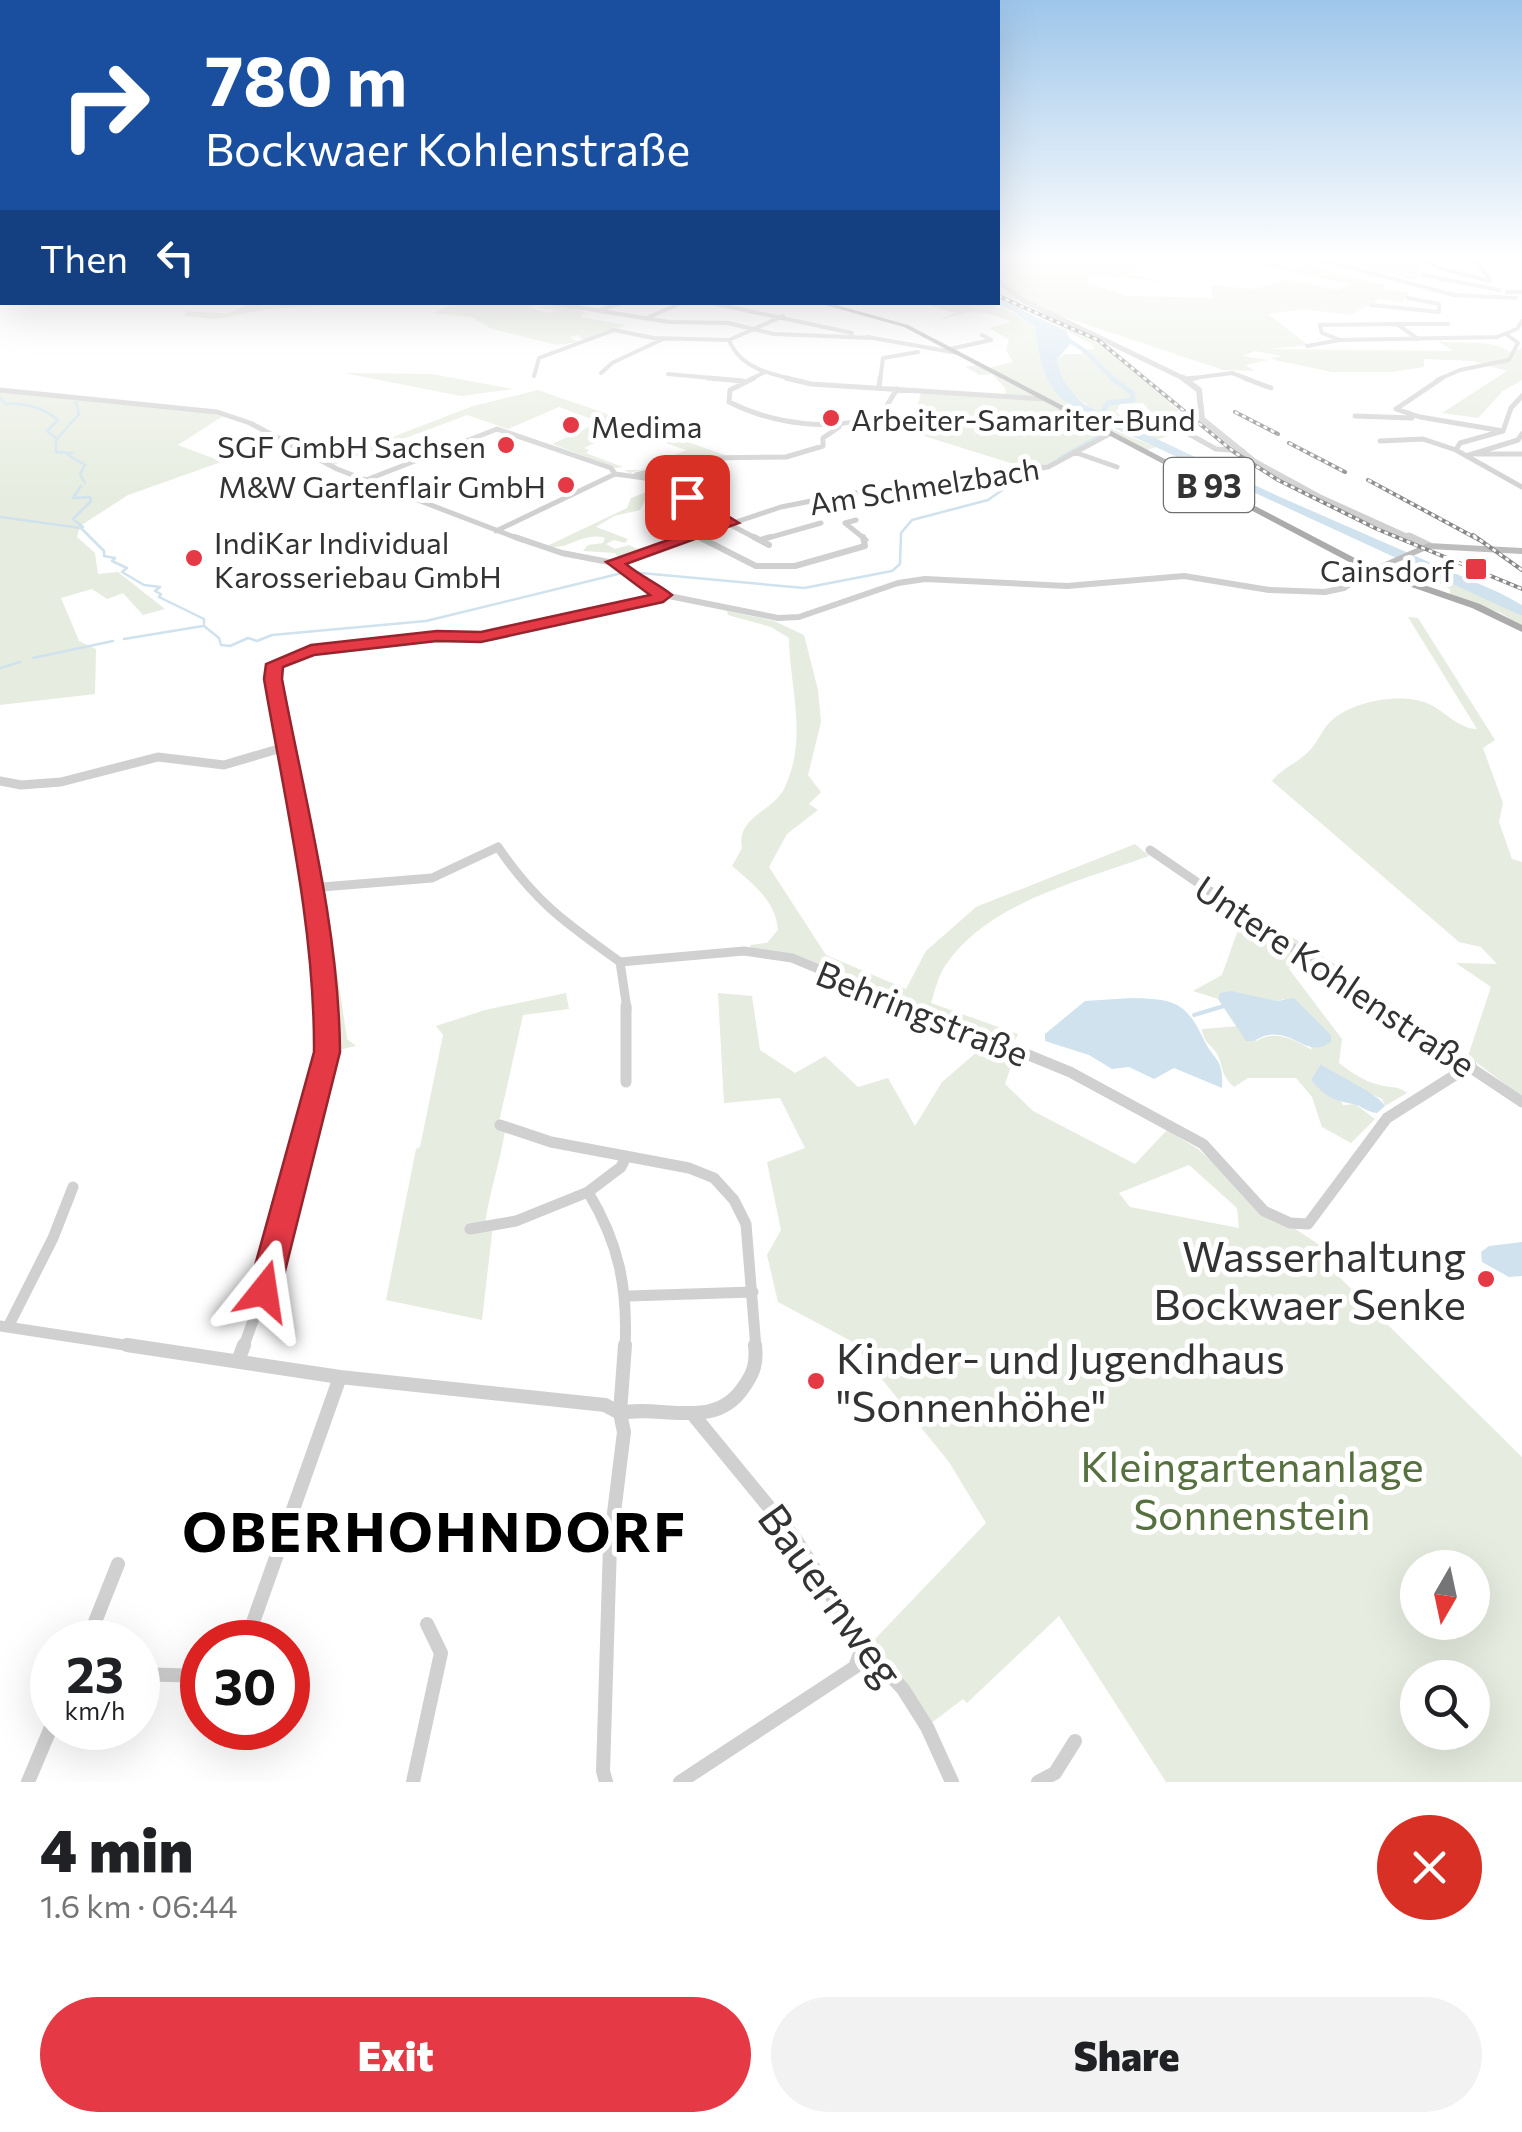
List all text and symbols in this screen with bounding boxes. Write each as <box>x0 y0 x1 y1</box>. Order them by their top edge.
text: 780 m <box>205 35 407 120</box>
icon: right <box>40 40 170 170</box>
text: Bockwaer Kohlenstraße <box>205 120 690 175</box>
icon: left <box>148 230 203 285</box>
text: Then <box>40 234 128 281</box>
place label: Arbeiter-Samariter-Bund <box>851 400 1196 437</box>
place label: Medima <box>591 407 702 444</box>
marker: Arbeiter-Samariter-Bund <box>820 407 842 429</box>
marker: Medima <box>560 414 582 436</box>
place label: SGF GmbH Sachsen <box>217 427 486 464</box>
marker: SGF GmbH Sachsen <box>495 434 517 456</box>
street label: Am Schmelzbach <box>806 449 1042 521</box>
pin <box>645 455 730 540</box>
road number: B 93 <box>1164 458 1254 512</box>
place label: M&W Gartenflair GmbH <box>218 467 546 504</box>
icon: arrive <box>660 470 715 525</box>
marker: M&W Gartenflair GmbH <box>555 474 577 496</box>
place label: IndiKar Individual Karosseriebau GmbH <box>214 523 502 594</box>
marker: IndiKar Individual Karosseriebau GmbH <box>183 547 205 569</box>
place label: Cainsdorf <box>1320 551 1454 588</box>
marker: Cainsdorf <box>1463 556 1489 582</box>
street label: Untere Kohlenstraße <box>1188 865 1484 1085</box>
street label: Behringstraße <box>811 950 1035 1074</box>
place label: Wasserhaltung Bockwaer Senke <box>1153 1229 1466 1329</box>
position arrow <box>212 1239 316 1343</box>
marker: Wasserhaltung Bockwaer Senke <box>1475 1268 1497 1290</box>
place label: Kinder- und Jugendhaus "Sonnenhöhe" <box>836 1331 1285 1431</box>
marker: Kinder- und Jugendhaus "Sonnenhöhe" <box>805 1370 827 1392</box>
park label: Kleingartenanlage Sonnenstein <box>1080 1439 1424 1539</box>
street label: Bauernweg <box>748 1493 916 1695</box>
district label: OBERHOHNDORF <box>182 1496 688 1563</box>
north arrow <box>1400 1550 1490 1640</box>
map controls <box>1400 1550 1490 1750</box>
speed limit sign: 30 <box>180 1620 310 1750</box>
text: 23 <box>66 1642 124 1703</box>
button: search <box>1400 1660 1490 1750</box>
text: km/h <box>65 1695 125 1725</box>
text: 4 min <box>40 1811 193 1884</box>
button: close <box>1377 1815 1482 1920</box>
text: 1.6 km · 06:44 <box>40 1885 238 1925</box>
button: Exit <box>40 1997 751 2112</box>
button: Share <box>771 1997 1482 2112</box>

